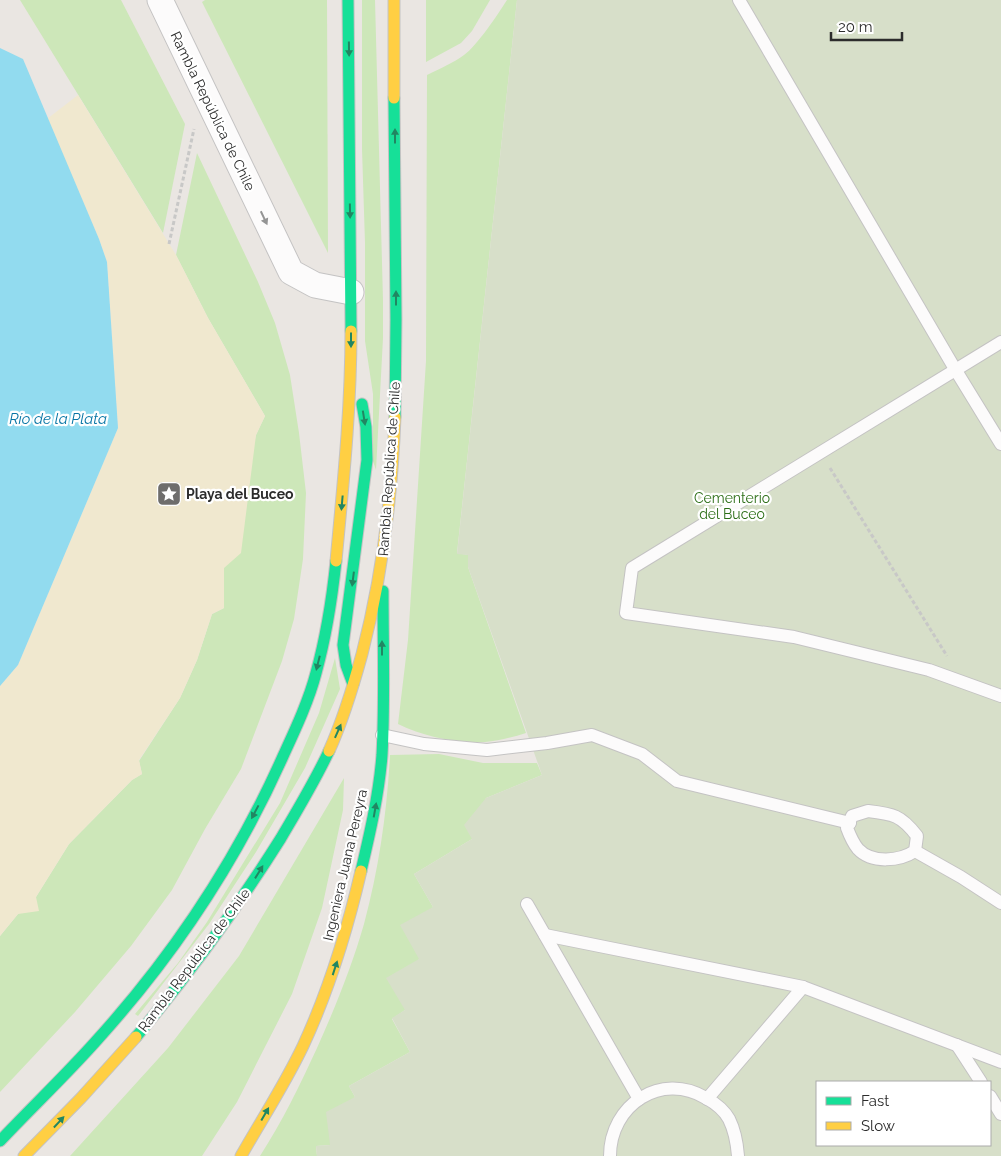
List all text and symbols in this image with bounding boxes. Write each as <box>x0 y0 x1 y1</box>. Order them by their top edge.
scale bar <box>831 10 902 42</box>
text: 20 m <box>838 18 873 36</box>
street label: Rambla República de Chile <box>167 29 259 193</box>
one-way arrow <box>345 41 353 57</box>
one-way arrow <box>391 127 399 143</box>
one-way arrow <box>346 203 354 219</box>
one-way arrow <box>260 211 268 225</box>
one-way arrow <box>392 290 400 306</box>
one-way arrow <box>347 333 355 349</box>
street label: Rambla República de Chile <box>375 381 403 557</box>
water label: Río de la Plata <box>9 410 107 428</box>
one-way arrow <box>361 410 369 426</box>
place icon: Playa del Buceo <box>156 481 182 507</box>
place label: Playa del Buceo <box>186 486 294 502</box>
park label: Cementerio del Buceo <box>694 490 770 522</box>
one-way arrow <box>338 495 346 511</box>
one-way arrow <box>349 572 357 588</box>
one-way arrow <box>378 640 386 656</box>
one-way arrow <box>314 656 322 671</box>
one-way arrow <box>334 724 342 738</box>
street label: Ingeniera Juana Pereyra <box>320 788 370 942</box>
one-way arrow <box>371 802 379 818</box>
one-way arrow <box>251 805 259 820</box>
one-way arrow <box>254 866 263 879</box>
street label: Rambla República de Chile <box>135 885 253 1035</box>
one-way arrow <box>332 960 340 975</box>
legend <box>816 1081 991 1146</box>
text: Fast <box>861 1092 889 1110</box>
one-way arrow <box>261 1107 270 1120</box>
one-way arrow <box>53 1116 65 1128</box>
text: Slow <box>861 1117 895 1135</box>

